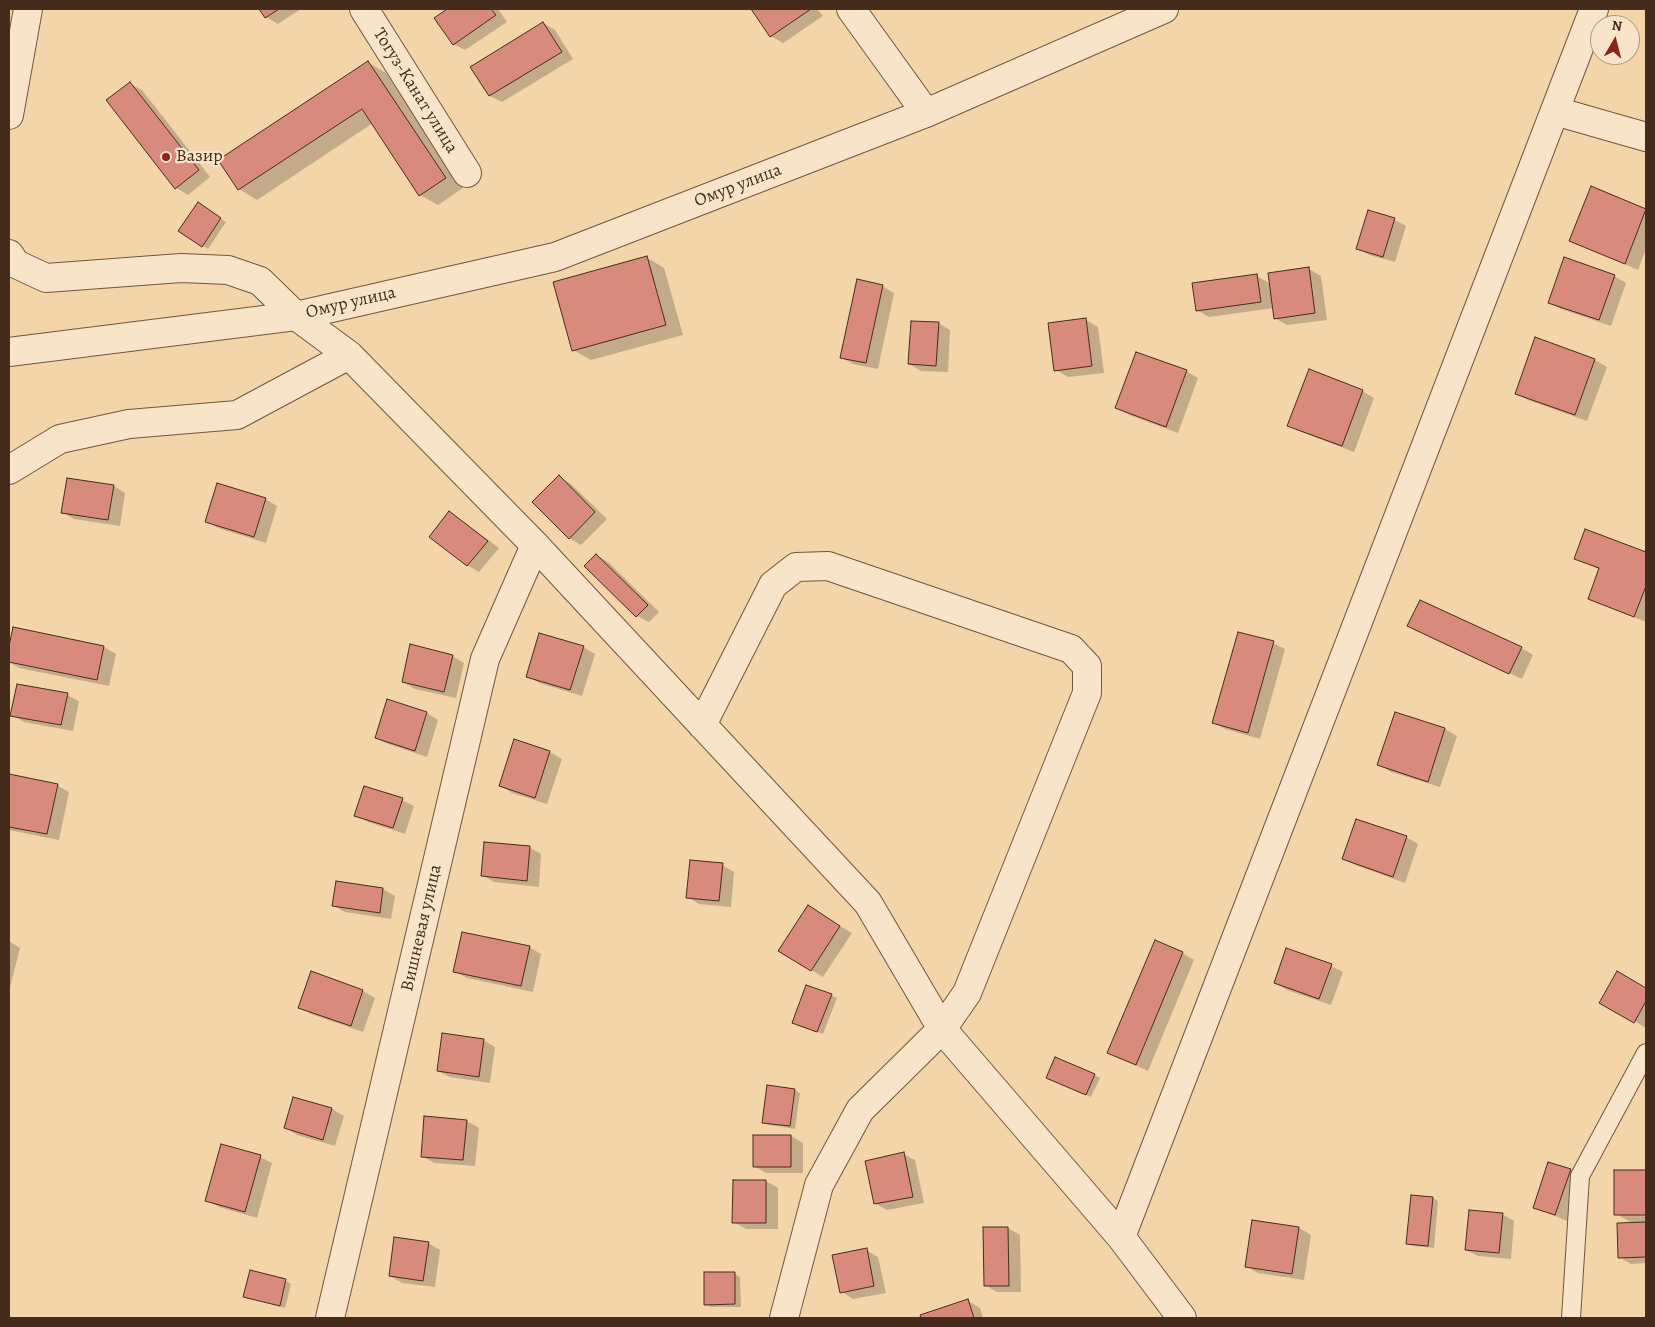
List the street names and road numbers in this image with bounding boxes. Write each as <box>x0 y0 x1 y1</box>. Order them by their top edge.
street label: Тогуз-Канат улица <box>368 24 462 158</box>
street label: Омур улица <box>691 159 785 213</box>
street label: Омур улица <box>304 282 398 324</box>
street label: Вишневая улица <box>397 862 447 994</box>

